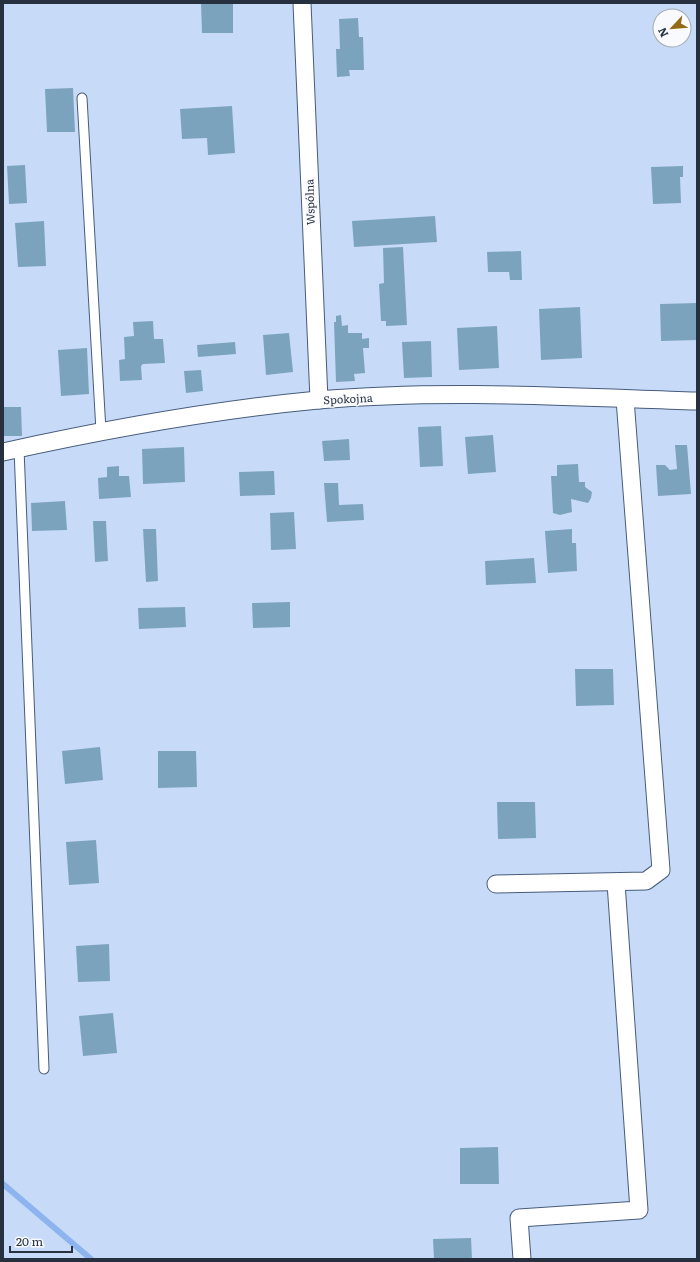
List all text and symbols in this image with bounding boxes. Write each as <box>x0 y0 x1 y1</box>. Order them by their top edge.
north arrow <box>652 8 692 48</box>
text: N <box>653 25 671 40</box>
street label: Wspólna <box>300 179 318 225</box>
street label: Spokojna <box>323 389 373 407</box>
scale bar <box>10 1228 72 1254</box>
text: 20 m <box>16 1232 43 1250</box>

